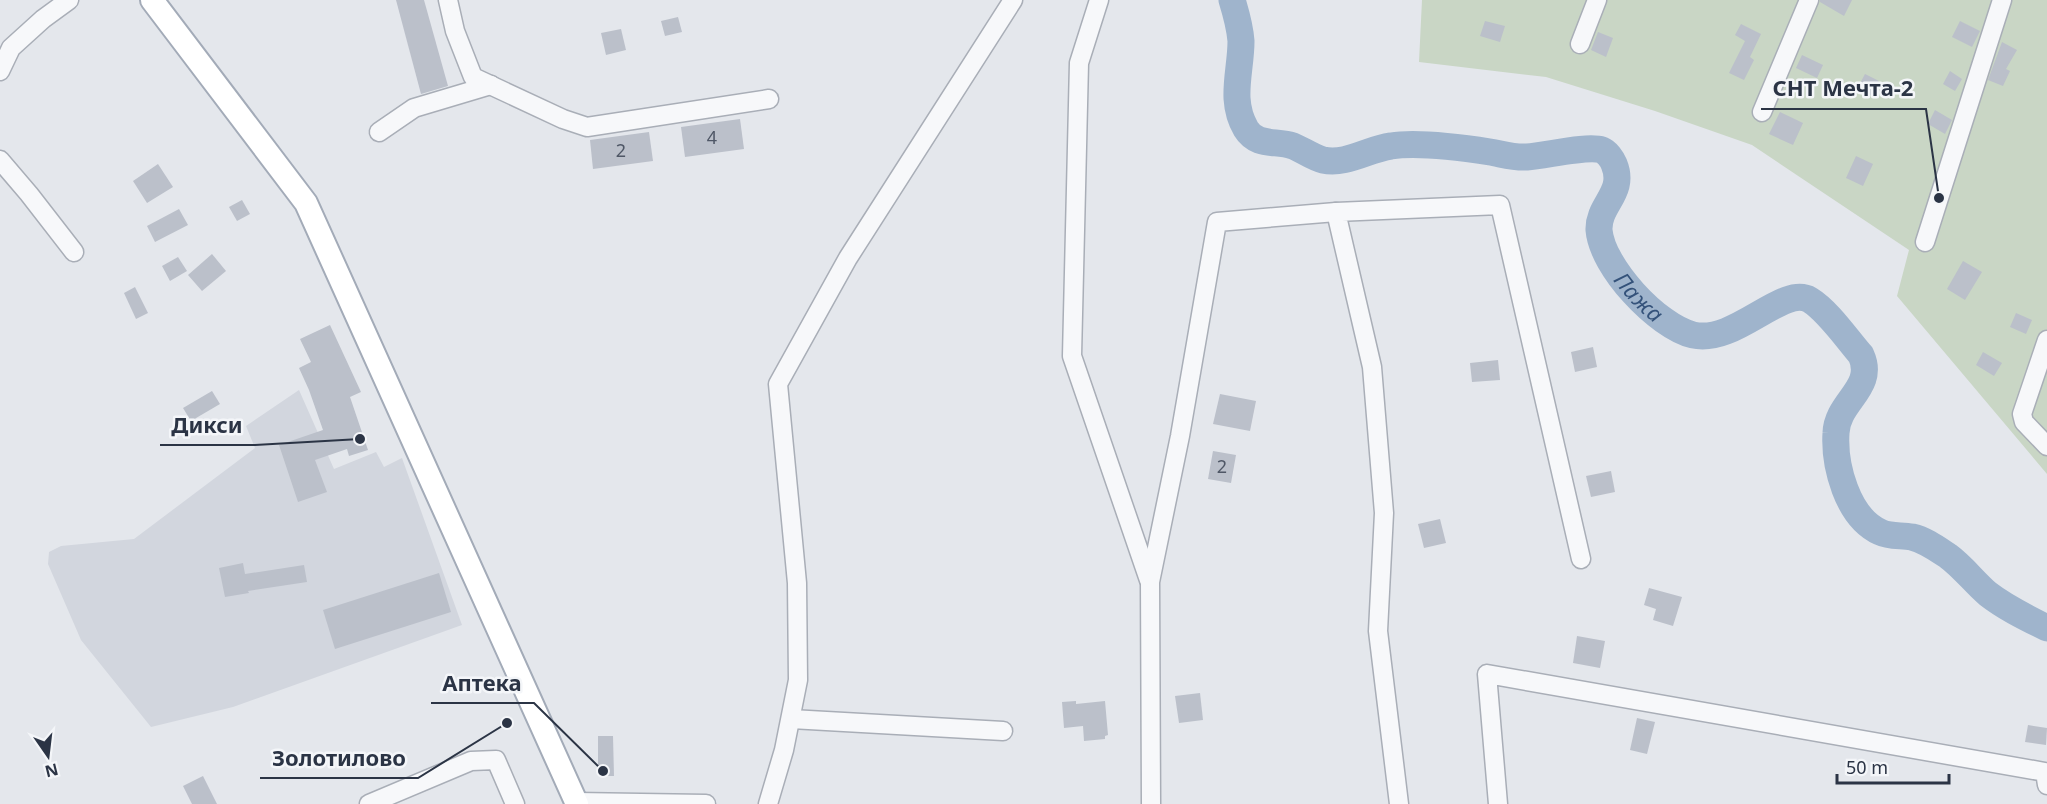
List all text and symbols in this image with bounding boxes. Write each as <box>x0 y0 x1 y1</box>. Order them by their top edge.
callout: СНТ Мечта-2 <box>1761 69 1926 109</box>
text: СНТ Мечта-2 <box>1773 72 1913 102</box>
house number: 4 <box>707 125 717 149</box>
house number: 2 <box>616 138 626 162</box>
water label: Пажа <box>1608 266 1670 328</box>
callout: Дикси <box>160 405 255 445</box>
text: Дикси <box>171 409 243 439</box>
house number: 2 <box>1217 454 1227 478</box>
callout: Аптека <box>431 663 534 703</box>
text: Аптека <box>442 667 522 697</box>
north arrow <box>18 726 78 786</box>
callout: Золотилово <box>260 738 418 778</box>
text: Золотилово <box>272 742 406 772</box>
scale bar <box>1837 747 1950 785</box>
text: 50 m <box>1846 755 1888 779</box>
text: N <box>43 758 61 783</box>

